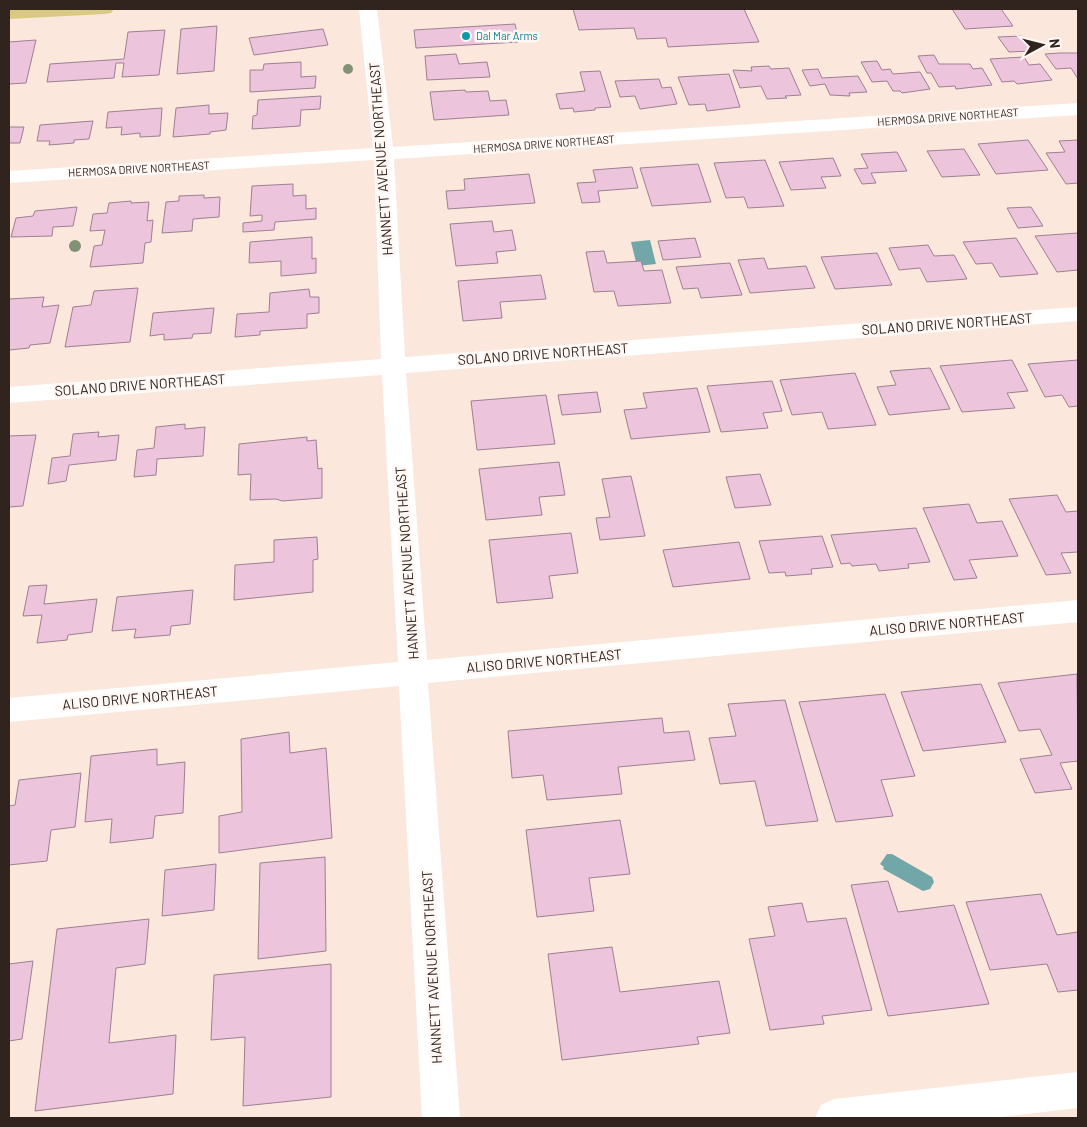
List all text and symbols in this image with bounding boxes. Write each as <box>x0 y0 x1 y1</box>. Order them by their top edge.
north arrow <box>1017 20 1067 70</box>
place label: Dal Mar Arms <box>476 29 538 42</box>
marker: Dal Mar Arms <box>460 30 472 42</box>
text: N <box>1046 38 1064 49</box>
street label: HANNETT AVENUE NORTHEAST <box>365 62 396 256</box>
street label: HERMOSA DRIVE NORTHEAST <box>877 105 1019 128</box>
street label: HERMOSA DRIVE NORTHEAST <box>473 132 615 155</box>
street label: HERMOSA DRIVE NORTHEAST <box>68 158 210 179</box>
street label: SOLANO DRIVE NORTHEAST <box>861 309 1033 338</box>
street label: SOLANO DRIVE NORTHEAST <box>457 339 629 368</box>
street label: SOLANO DRIVE NORTHEAST <box>54 370 226 399</box>
street label: HANNETT AVENUE NORTHEAST <box>391 466 422 660</box>
street label: ALISO DRIVE NORTHEAST <box>868 608 1025 639</box>
street label: ALISO DRIVE NORTHEAST <box>465 645 622 676</box>
street label: ALISO DRIVE NORTHEAST <box>61 682 218 713</box>
street label: HANNETT AVENUE NORTHEAST <box>418 870 445 1064</box>

